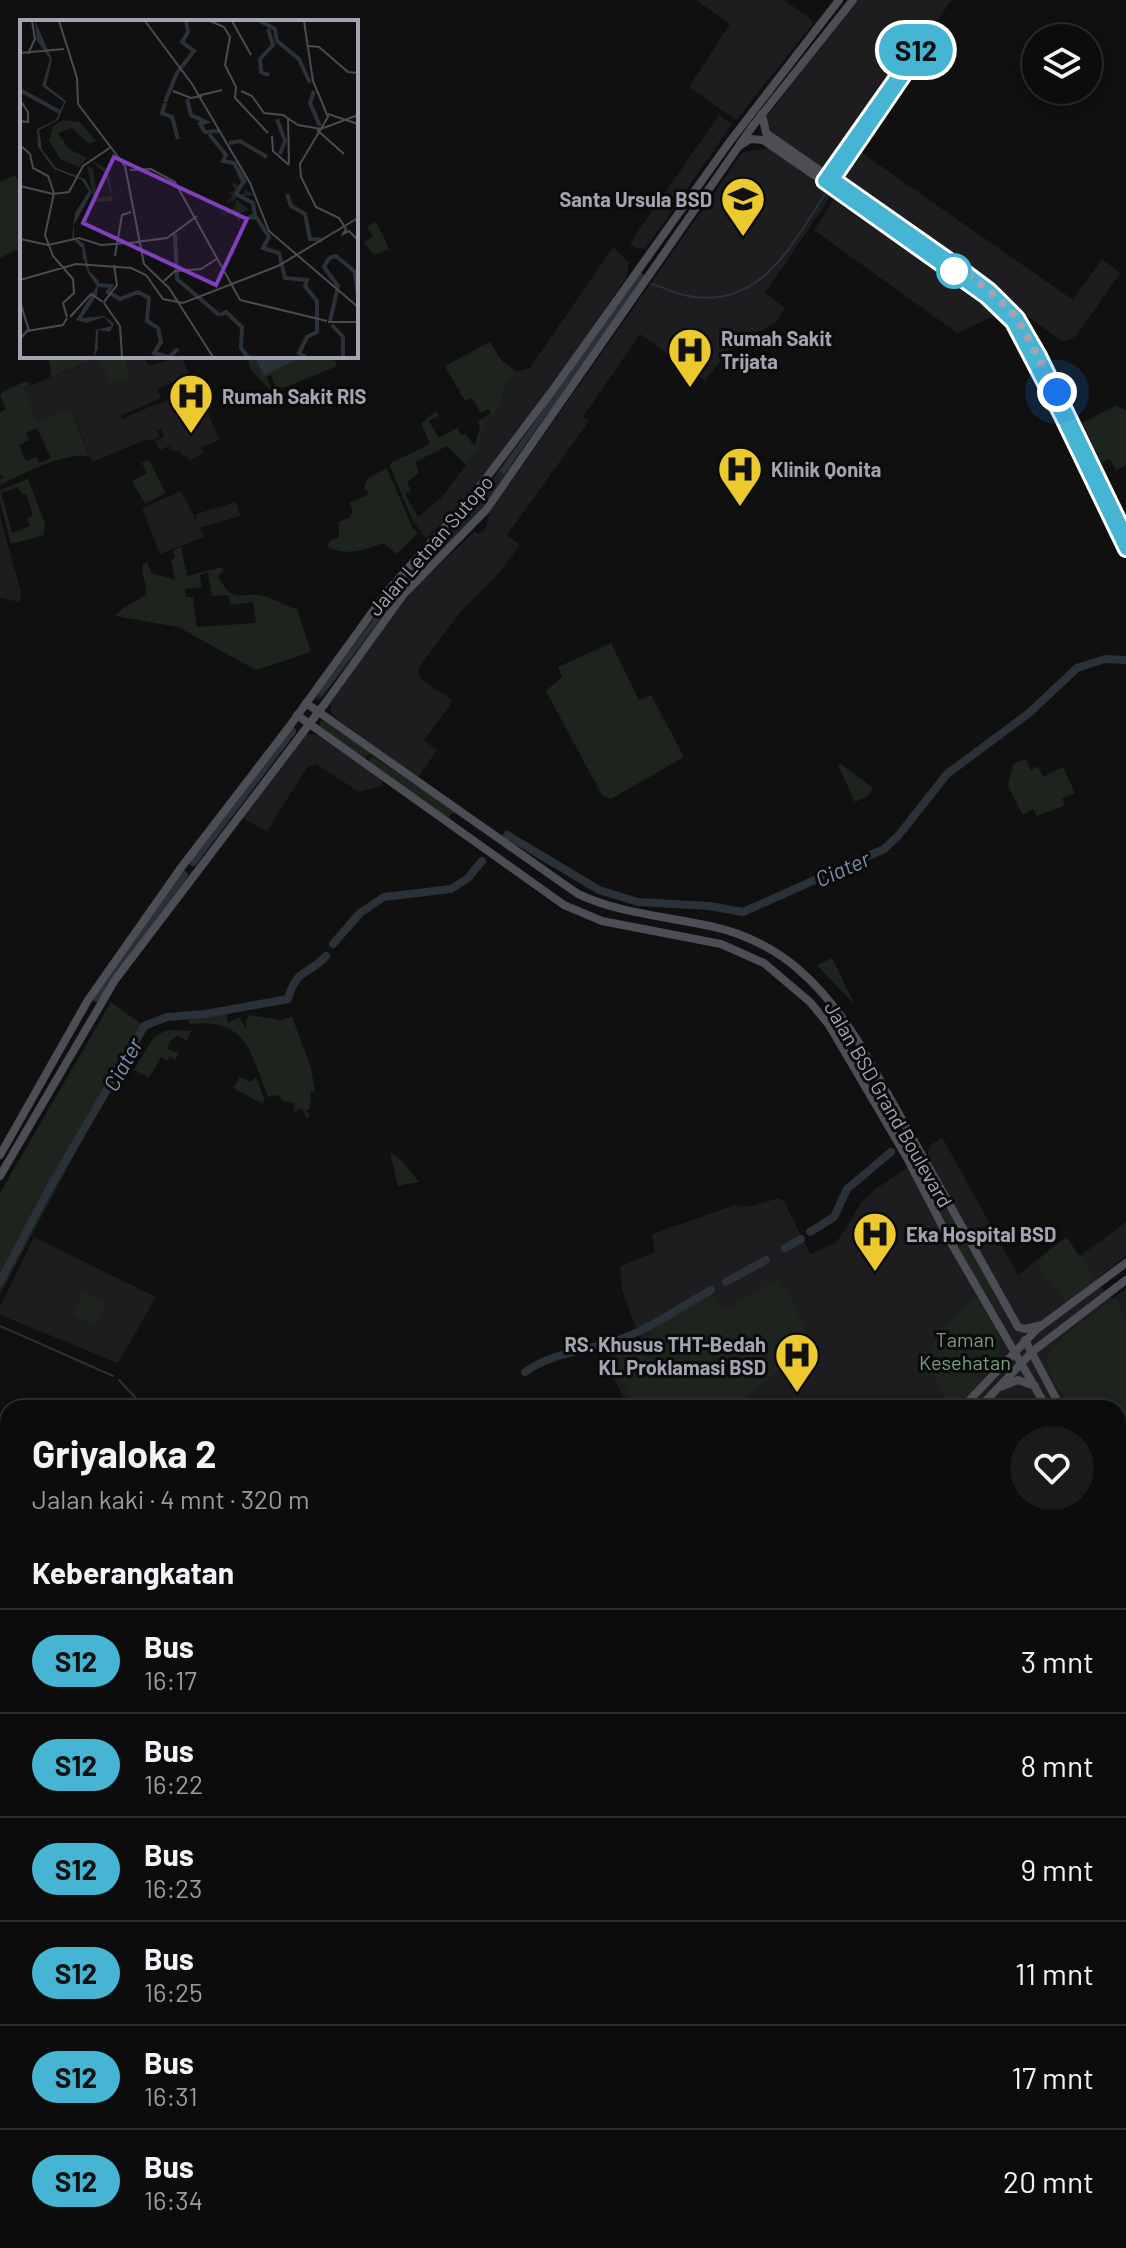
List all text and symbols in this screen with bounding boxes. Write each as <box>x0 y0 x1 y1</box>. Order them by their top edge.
inset map <box>20 20 358 358</box>
line badge: S12 <box>870 24 962 76</box>
map controls <box>1022 24 1102 104</box>
button: layers <box>1022 24 1102 104</box>
text: S12 <box>895 33 937 67</box>
school or university icon: Santa Ursula BSD <box>719 175 767 238</box>
place label: Santa Ursula BSD <box>559 187 712 211</box>
unlabelled marker <box>937 254 971 288</box>
hospital icon: Rumah Sakit Trijata <box>666 326 714 389</box>
place label: Rumah Sakit Trijata <box>721 326 832 373</box>
hospital icon: Rumah Sakit RIS <box>167 372 215 435</box>
your location <box>1037 372 1077 412</box>
place label: Rumah Sakit RIS <box>222 384 367 408</box>
hospital icon: Klinik Qonita <box>716 445 764 508</box>
place label: Klinik Qonita <box>771 457 881 481</box>
street label: Jalan Letnan Sutopo <box>362 470 498 620</box>
water label: Ciater <box>811 844 874 891</box>
street label: Jalan BSD Grand Boulevard <box>820 997 958 1211</box>
water label: Ciater <box>97 1032 148 1095</box>
hospital icon: Eka Hospital BSD <box>851 1210 899 1273</box>
place label: Eka Hospital BSD <box>906 1222 1056 1246</box>
park label: Taman Kesehatan <box>919 1327 1011 1374</box>
hospital icon: RS. Khusus THT-Bedah KL Proklamasi BSD <box>773 1331 821 1394</box>
place label: RS. Khusus THT-Bedah KL Proklamasi BSD <box>565 1332 766 1379</box>
button: heart <box>1010 1426 1094 1510</box>
text: Griyaloka 2 <box>32 1430 217 1476</box>
text: Jalan kaki · 4 mnt · 320 m <box>32 1483 309 1514</box>
text: Keberangkatan <box>32 1554 234 1590</box>
text: Bus <box>144 1628 194 1664</box>
text: 3 mnt <box>1021 1643 1094 1679</box>
text: S12 <box>55 1644 97 1678</box>
text: 16:17 <box>144 1664 197 1695</box>
text: Bus <box>144 1732 194 1768</box>
text: 8 mnt <box>1020 1747 1094 1783</box>
text: S12 <box>55 1748 97 1782</box>
text: 16:22 <box>144 1768 203 1799</box>
text: Bus <box>144 1836 194 1872</box>
text: 9 mnt <box>1020 1851 1094 1887</box>
text: S12 <box>55 1852 97 1886</box>
text: 16:23 <box>144 1872 202 1903</box>
text: Bus <box>144 1940 194 1976</box>
text: 11 mnt <box>1015 1955 1094 1991</box>
text: S12 <box>55 1956 97 1990</box>
text: 16:25 <box>144 1976 203 2007</box>
text: Bus <box>144 2044 194 2080</box>
text: 17 mnt <box>1011 2059 1094 2095</box>
text: S12 <box>55 2060 97 2094</box>
text: 16:31 <box>144 2080 198 2111</box>
text: Bus <box>144 2148 194 2184</box>
text: 20 mnt <box>1003 2163 1094 2199</box>
text: S12 <box>55 2164 97 2198</box>
text: 16:34 <box>144 2184 203 2215</box>

